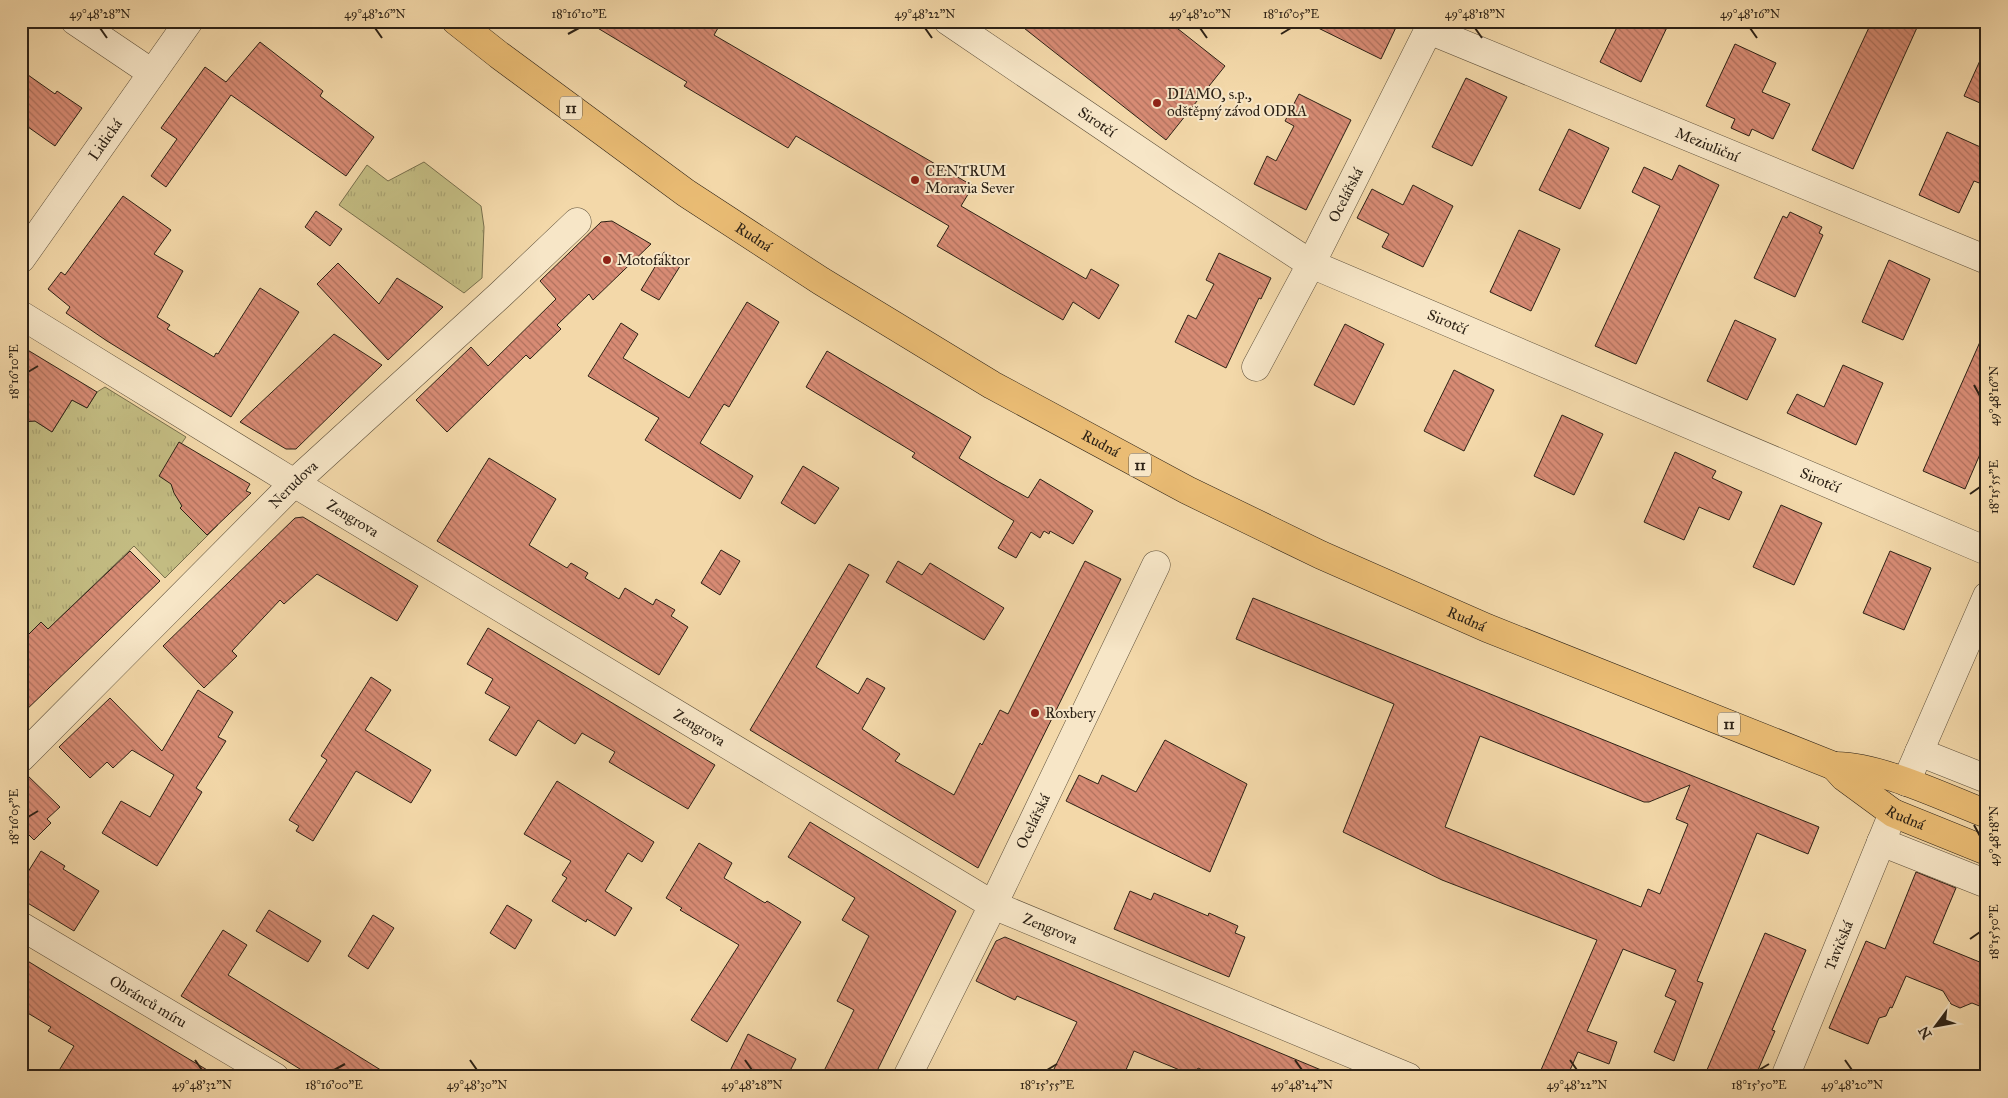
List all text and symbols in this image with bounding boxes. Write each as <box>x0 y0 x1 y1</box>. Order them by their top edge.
text: 49°48'28"N <box>69 7 131 21</box>
text: 49°48'26"N <box>344 7 406 21</box>
text: 18°16'10"E <box>551 7 607 21</box>
text: 49°48'22"N <box>894 7 956 21</box>
text: 49°48'20"N <box>1169 7 1231 21</box>
text: 18°16'05"E <box>1263 7 1319 21</box>
text: 49°48'18"N <box>1445 7 1505 21</box>
text: 49°48'16"N <box>1720 7 1780 21</box>
place label: DIAMO, s.p., odštěpný závod ODRA <box>1167 85 1307 120</box>
road number: 11 <box>560 96 582 120</box>
marker: DIAMO, s.p., odštěpný závod ODRA <box>1151 97 1163 109</box>
street label: Sirotčí <box>1075 103 1120 142</box>
street label: Lidická <box>84 115 126 164</box>
street label: Meziuliční <box>1673 124 1743 166</box>
place label: CENTRUM Moravia Sever <box>925 162 1015 197</box>
street label: Ocelářská <box>1324 164 1367 225</box>
marker: CENTRUM Moravia Sever <box>909 174 921 186</box>
street label: Rudná <box>732 219 776 256</box>
place label: Motofaktor <box>617 251 690 269</box>
marker: Motofaktor <box>601 254 613 266</box>
street label: Sirotčí <box>1425 305 1471 339</box>
text: 18°16'10"E <box>7 344 21 400</box>
text: 49°48'16"N <box>1987 366 2001 426</box>
street label: Rudná <box>1079 426 1123 461</box>
road number: 11 <box>1129 454 1151 476</box>
street label: Nerudova <box>265 456 322 512</box>
text: 18°15'55"E <box>1987 460 2001 514</box>
street label: Sirotčí <box>1797 464 1844 497</box>
street label: Zengrova <box>323 496 382 541</box>
street label: Rudná <box>1444 603 1489 636</box>
place label: Roxbery <box>1045 704 1097 722</box>
street label: Zengrova <box>670 705 729 751</box>
marker: Roxbery <box>1029 707 1041 719</box>
road number: 11 <box>1718 712 1740 736</box>
text: 18°16'05"E <box>7 789 21 845</box>
street label: Ocelářská <box>1012 790 1054 852</box>
street label: Rudná <box>1882 802 1928 834</box>
text: 49°48'18"N <box>1987 806 2001 866</box>
text: 18°15'50"E <box>1987 904 2001 960</box>
street label: Zengrova <box>1020 909 1081 948</box>
street label: Tavičská <box>1821 917 1857 973</box>
street label: Obránců míru <box>106 972 190 1032</box>
north arrow <box>1910 1000 1960 1050</box>
text: N <box>1915 1023 1936 1042</box>
text: 49°48'32"N <box>172 1078 232 1092</box>
text: 18°16'00"E <box>305 1078 363 1092</box>
text: 49°48'30"N <box>446 1078 508 1092</box>
text: 49°48'28"N <box>721 1078 783 1092</box>
text: 18°15'55"E <box>1020 1078 1074 1092</box>
text: 49°48'24"N <box>1271 1078 1333 1092</box>
text: 49°48'22"N <box>1546 1078 1608 1092</box>
text: 18°15'50"E <box>1731 1078 1787 1092</box>
text: 49°48'20"N <box>1821 1078 1883 1092</box>

